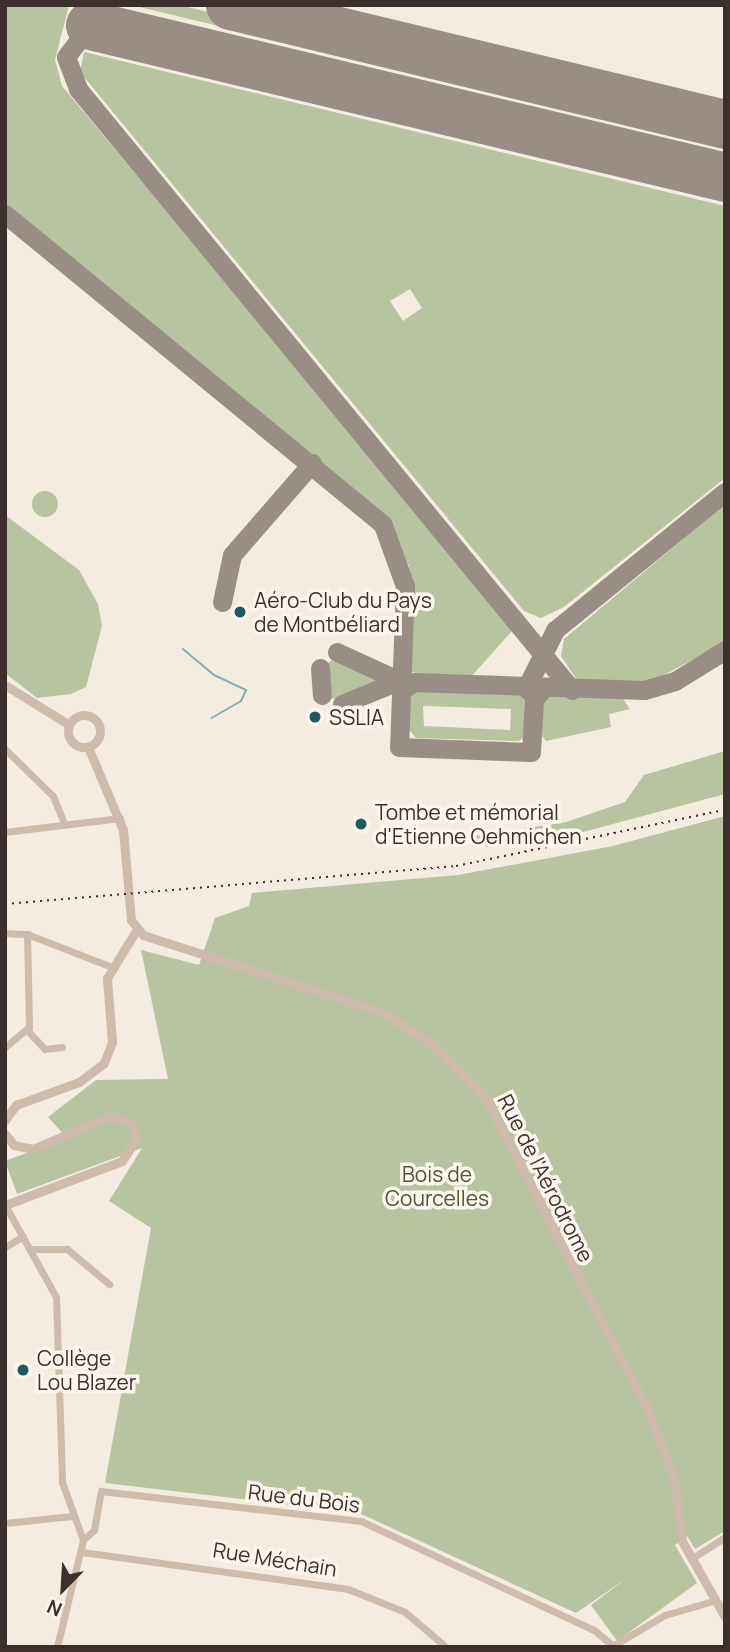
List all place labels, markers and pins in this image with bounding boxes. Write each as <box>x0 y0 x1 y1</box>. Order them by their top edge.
place label: Aéro-Club du Pays de Montbéliard <box>254 587 432 637</box>
marker: Aéro-Club du Pays de Montbéliard <box>232 604 248 620</box>
place label: SSLIA <box>329 704 384 730</box>
marker: SSLIA <box>307 709 323 725</box>
place label: Tombe et mémorial d'Etienne Oehmichen <box>375 799 582 849</box>
marker: Tombe et mémorial d'Etienne Oehmichen <box>353 816 369 832</box>
place label: Collège Lou Blazer <box>37 1345 136 1395</box>
marker: Collège Lou Blazer <box>15 1362 31 1378</box>

